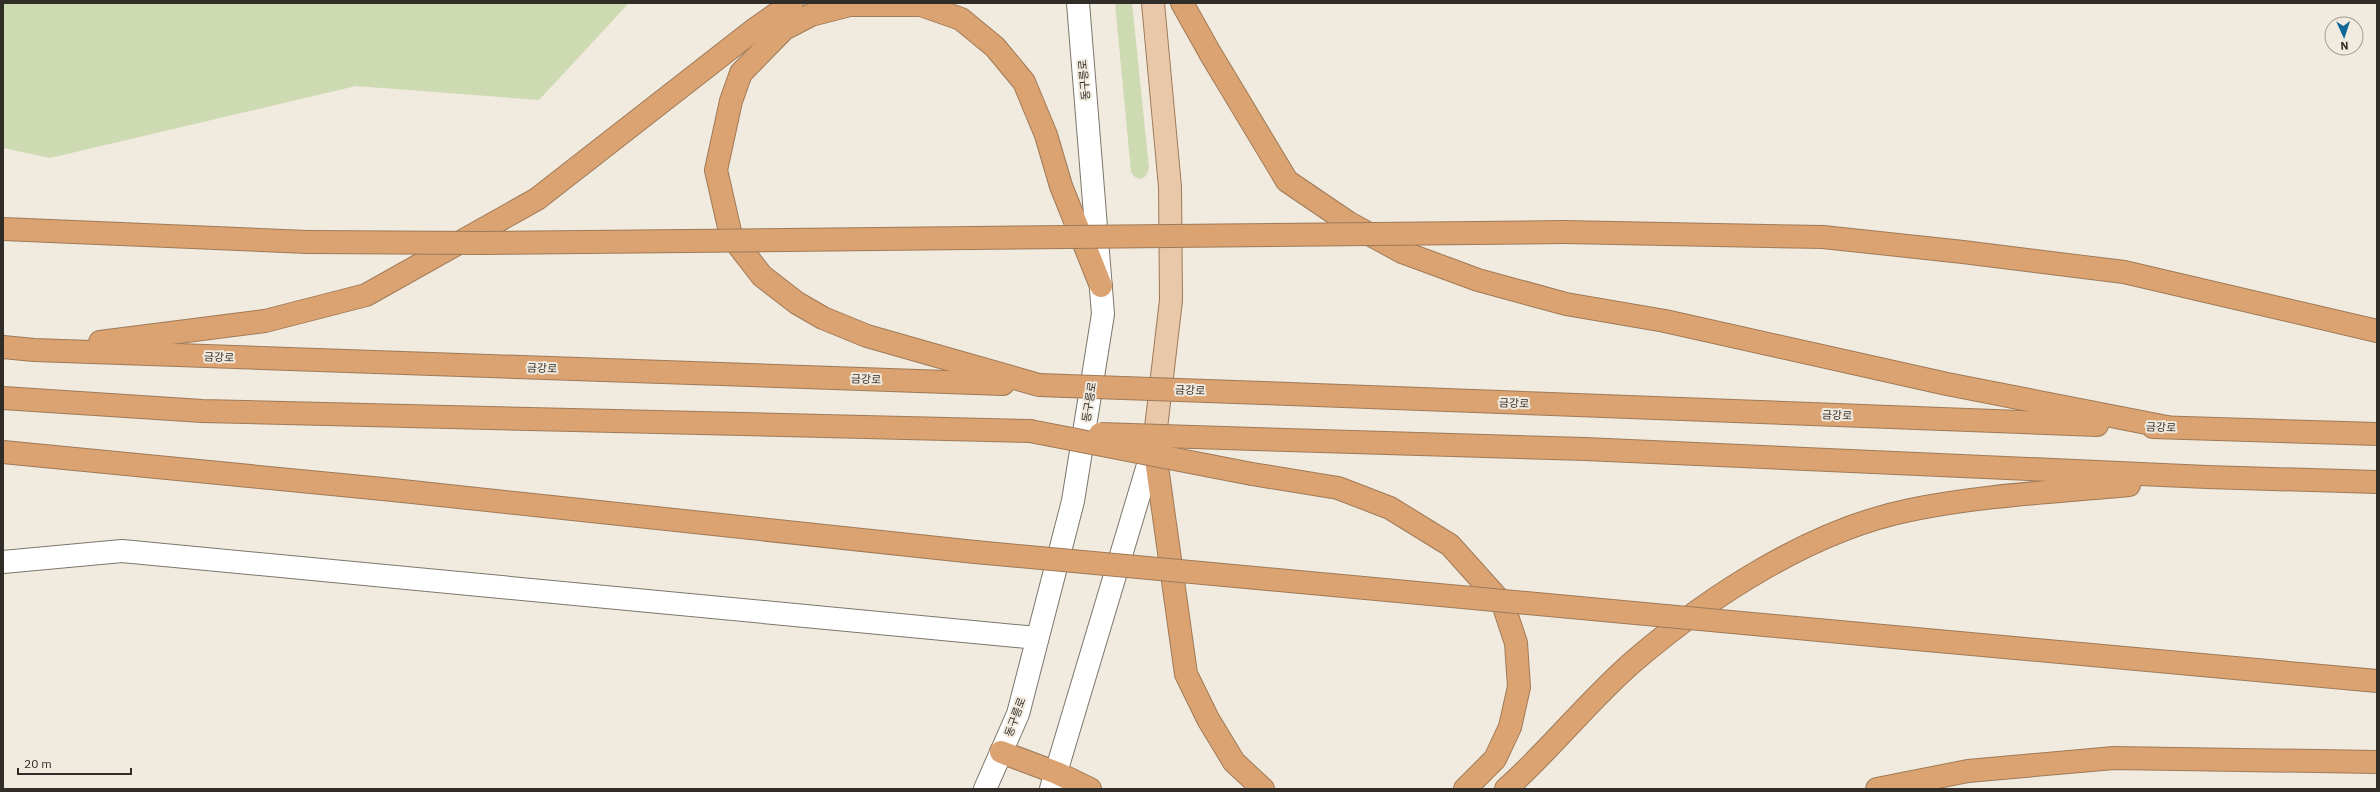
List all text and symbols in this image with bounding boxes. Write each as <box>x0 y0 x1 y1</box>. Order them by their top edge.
north arrow <box>2324 16 2364 56</box>
text: N <box>2340 39 2349 53</box>
street label: 동구릉로 <box>1075 59 1093 101</box>
street label: 금강로 <box>204 349 234 365</box>
street label: 금강로 <box>527 360 557 376</box>
street label: 금강로 <box>851 371 881 387</box>
street label: 동구릉로 <box>1079 381 1099 423</box>
street label: 금강로 <box>1175 382 1205 398</box>
street label: 금강로 <box>1499 395 1529 411</box>
street label: 금강로 <box>1822 407 1852 423</box>
street label: 금강로 <box>2146 419 2176 435</box>
street label: 동구릉로 <box>1001 696 1029 738</box>
scale bar <box>18 750 131 776</box>
text: 20 m <box>24 756 52 771</box>

